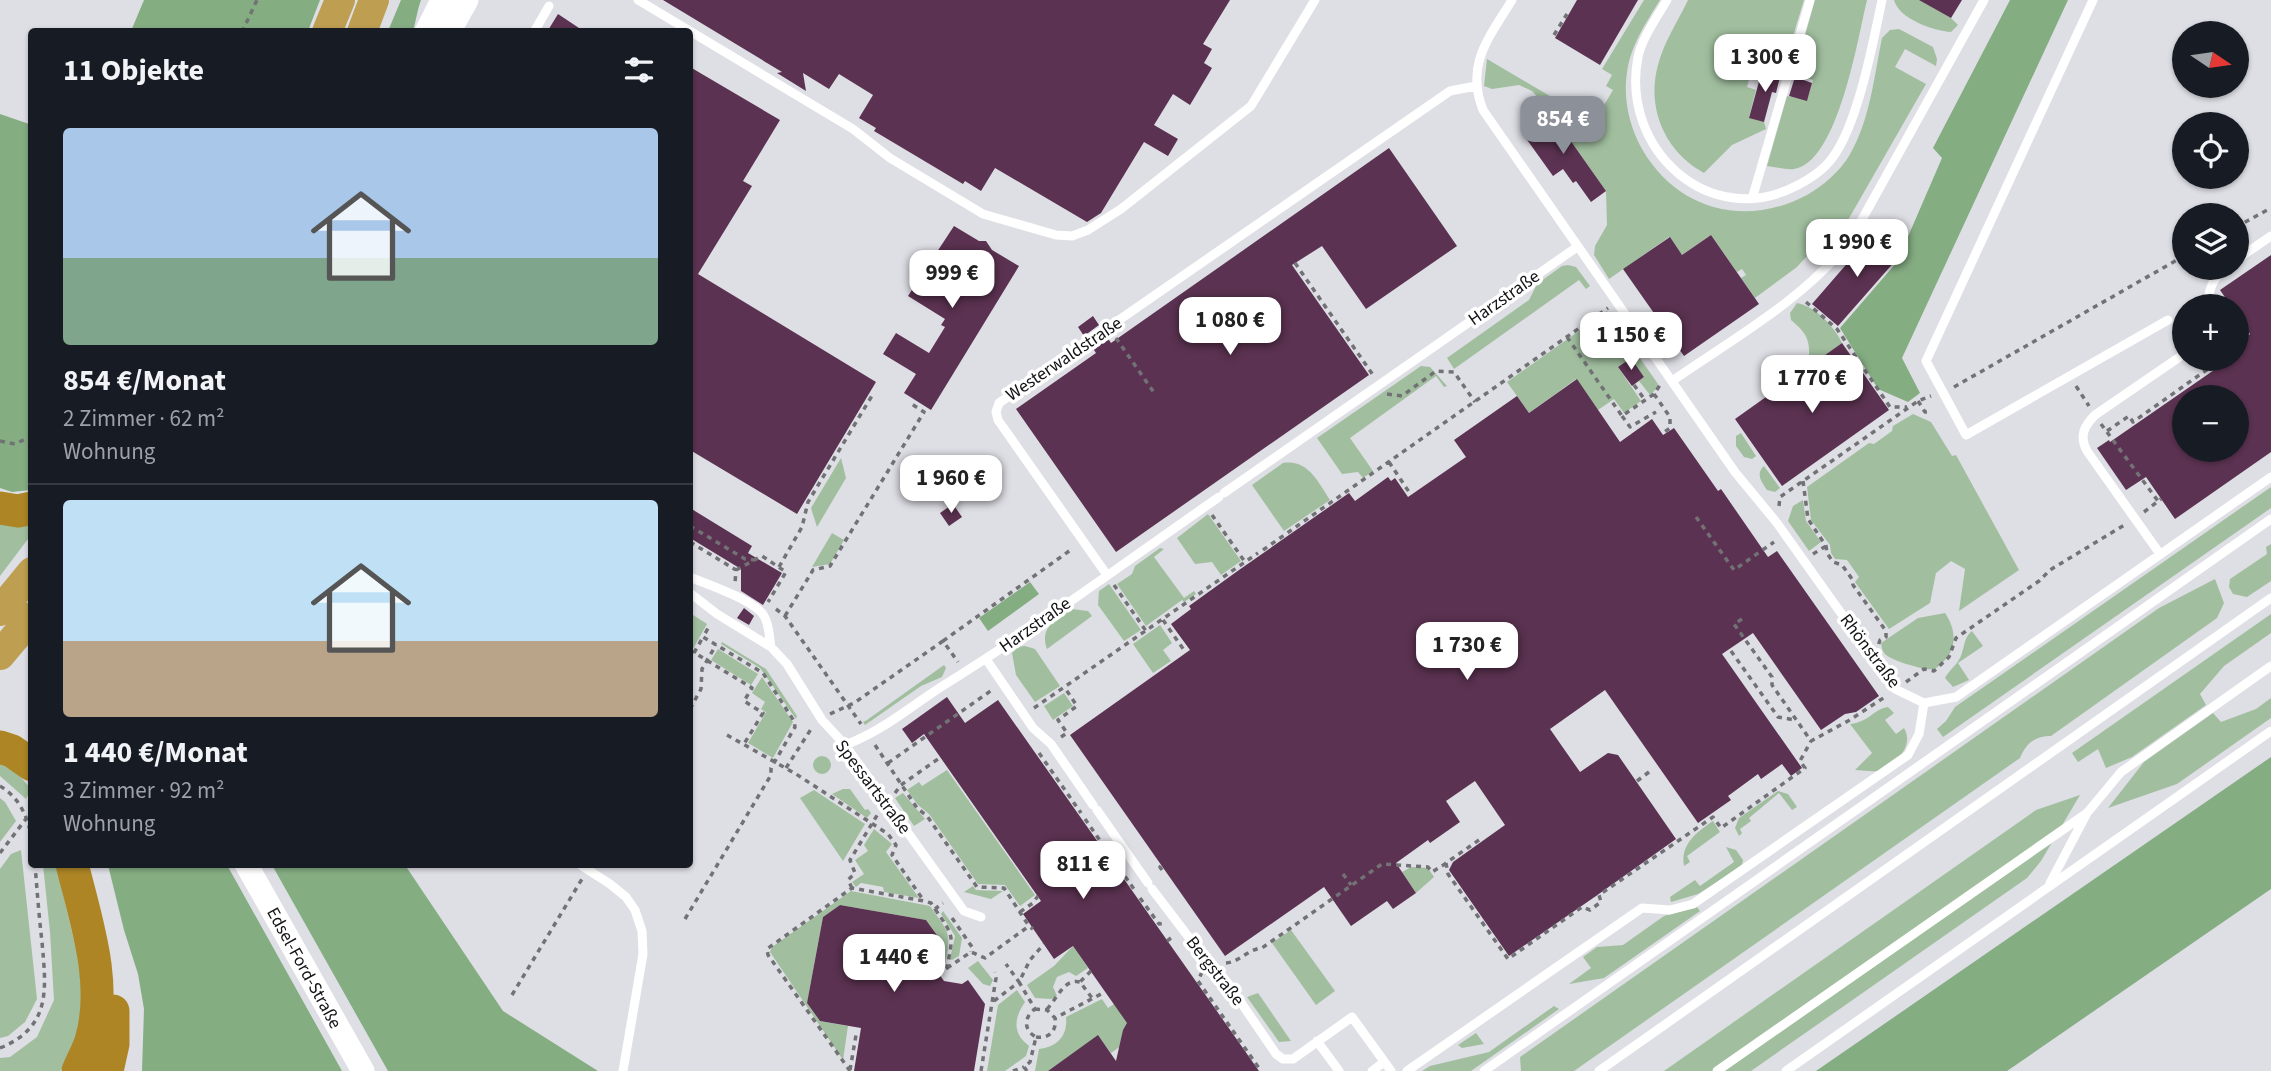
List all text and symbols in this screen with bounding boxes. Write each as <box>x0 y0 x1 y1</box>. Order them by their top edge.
north arrow <box>2172 21 2249 98</box>
map controls <box>2172 21 2249 462</box>
pin: 1 300 € <box>1700 34 1830 94</box>
text: 1 300 € <box>1730 40 1800 73</box>
text: 11 Objekte <box>63 49 204 92</box>
icon: filters <box>620 51 658 89</box>
pin: 854 € <box>1514 96 1612 156</box>
text: 854 € <box>1536 102 1590 135</box>
button: locate <box>2172 112 2249 189</box>
icon: home <box>298 173 424 299</box>
button: layers <box>2172 203 2249 280</box>
pin: 1 990 € <box>1792 219 1922 279</box>
text: 1 990 € <box>1822 225 1892 258</box>
pin: 999 € <box>903 250 1001 310</box>
text: 999 € <box>925 256 979 289</box>
street label: Harzstraße <box>1463 264 1545 332</box>
button: + <box>2172 294 2249 371</box>
pin: 1 080 € <box>1165 298 1295 357</box>
text: 1 080 € <box>1195 303 1265 336</box>
street label: Westerwaldstraße <box>1001 311 1127 407</box>
pin: 1 150 € <box>1566 312 1696 372</box>
text: 1 150 € <box>1596 318 1666 351</box>
pin: 1 770 € <box>1747 356 1877 415</box>
text: 854 €/Monat <box>63 359 226 402</box>
text: 1 770 € <box>1777 361 1847 394</box>
button: − <box>2172 385 2249 462</box>
text: 2 Zimmer · 62 m² <box>63 402 225 435</box>
text: Wohnung <box>63 435 155 468</box>
pin: 1 960 € <box>886 456 1016 515</box>
text: 1 960 € <box>916 461 986 494</box>
icon: home <box>298 545 424 671</box>
street label: Harzstraße <box>994 591 1076 659</box>
street label: Rhönstraße <box>1834 609 1906 693</box>
pin: 1 730 € <box>1402 622 1532 682</box>
text: 1 730 € <box>1432 628 1502 661</box>
text: 1 440 €/Monat <box>63 731 248 774</box>
street label: Spessartstraße <box>829 735 917 839</box>
text: 3 Zimmer · 92 m² <box>63 774 225 807</box>
text: Wohnung <box>63 807 155 840</box>
pin: 811 € <box>1034 842 1132 901</box>
text: 811 € <box>1056 847 1110 880</box>
street label: Edsel-Ford-Straße <box>260 903 348 1033</box>
street label: Bergstraße <box>1180 931 1250 1011</box>
pin: 1 440 € <box>829 934 959 994</box>
text: 1 440 € <box>859 940 929 973</box>

